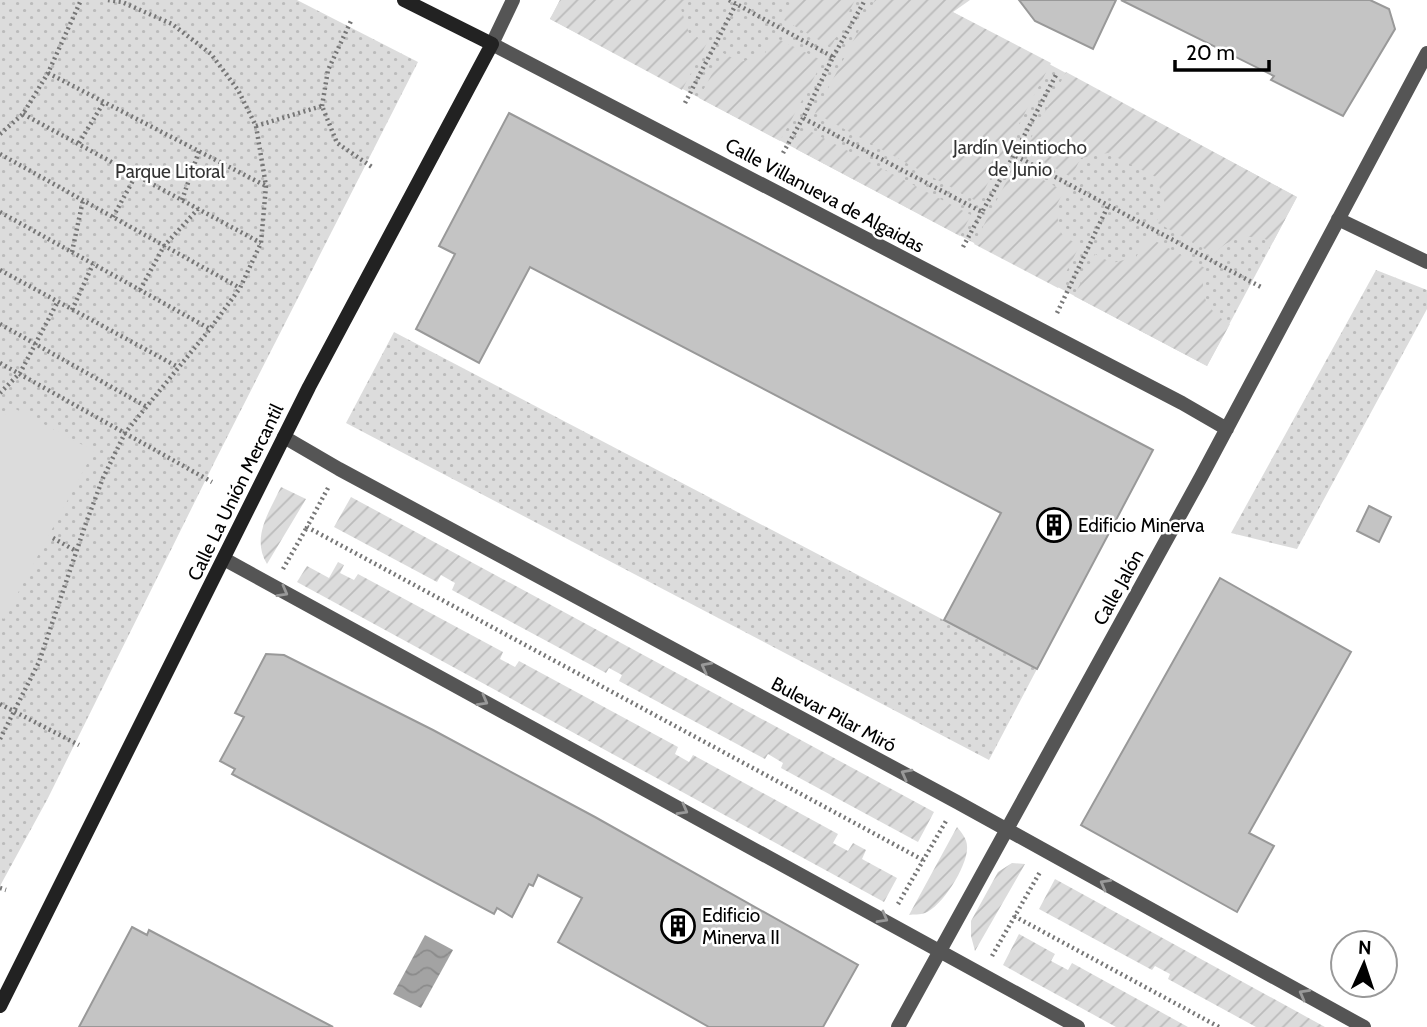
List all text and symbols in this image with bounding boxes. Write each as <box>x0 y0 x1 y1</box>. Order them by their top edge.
scale bar <box>1175 28 1270 72</box>
text: 20 m <box>1186 40 1235 65</box>
street label: Calle Villanueva de Algaidas <box>721 133 928 258</box>
park label: Jardín Veintiocho de Junio <box>952 136 1087 181</box>
park label: Parque Litoral <box>115 160 225 183</box>
street label: Calle La Unión Mercantil <box>183 400 289 584</box>
building icon: Edificio Minerva <box>1035 506 1073 544</box>
place label: Edificio Minerva <box>1078 514 1204 537</box>
street label: Calle Jalón <box>1088 545 1149 629</box>
one-way arrow <box>276 584 289 597</box>
one-way arrow <box>700 661 713 675</box>
street label: Bulevar Pilar Miró <box>767 672 900 757</box>
one-way arrow <box>476 693 488 706</box>
one-way arrow <box>901 769 913 782</box>
one-way arrow <box>676 801 688 815</box>
one-way arrow <box>1100 879 1113 892</box>
place label: Edificio Minerva II <box>702 904 780 949</box>
building icon: Edificio Minerva II <box>659 907 697 945</box>
one-way arrow <box>876 910 888 923</box>
north arrow <box>1329 929 1399 999</box>
text: N <box>1358 936 1372 959</box>
one-way arrow <box>1299 989 1312 1002</box>

